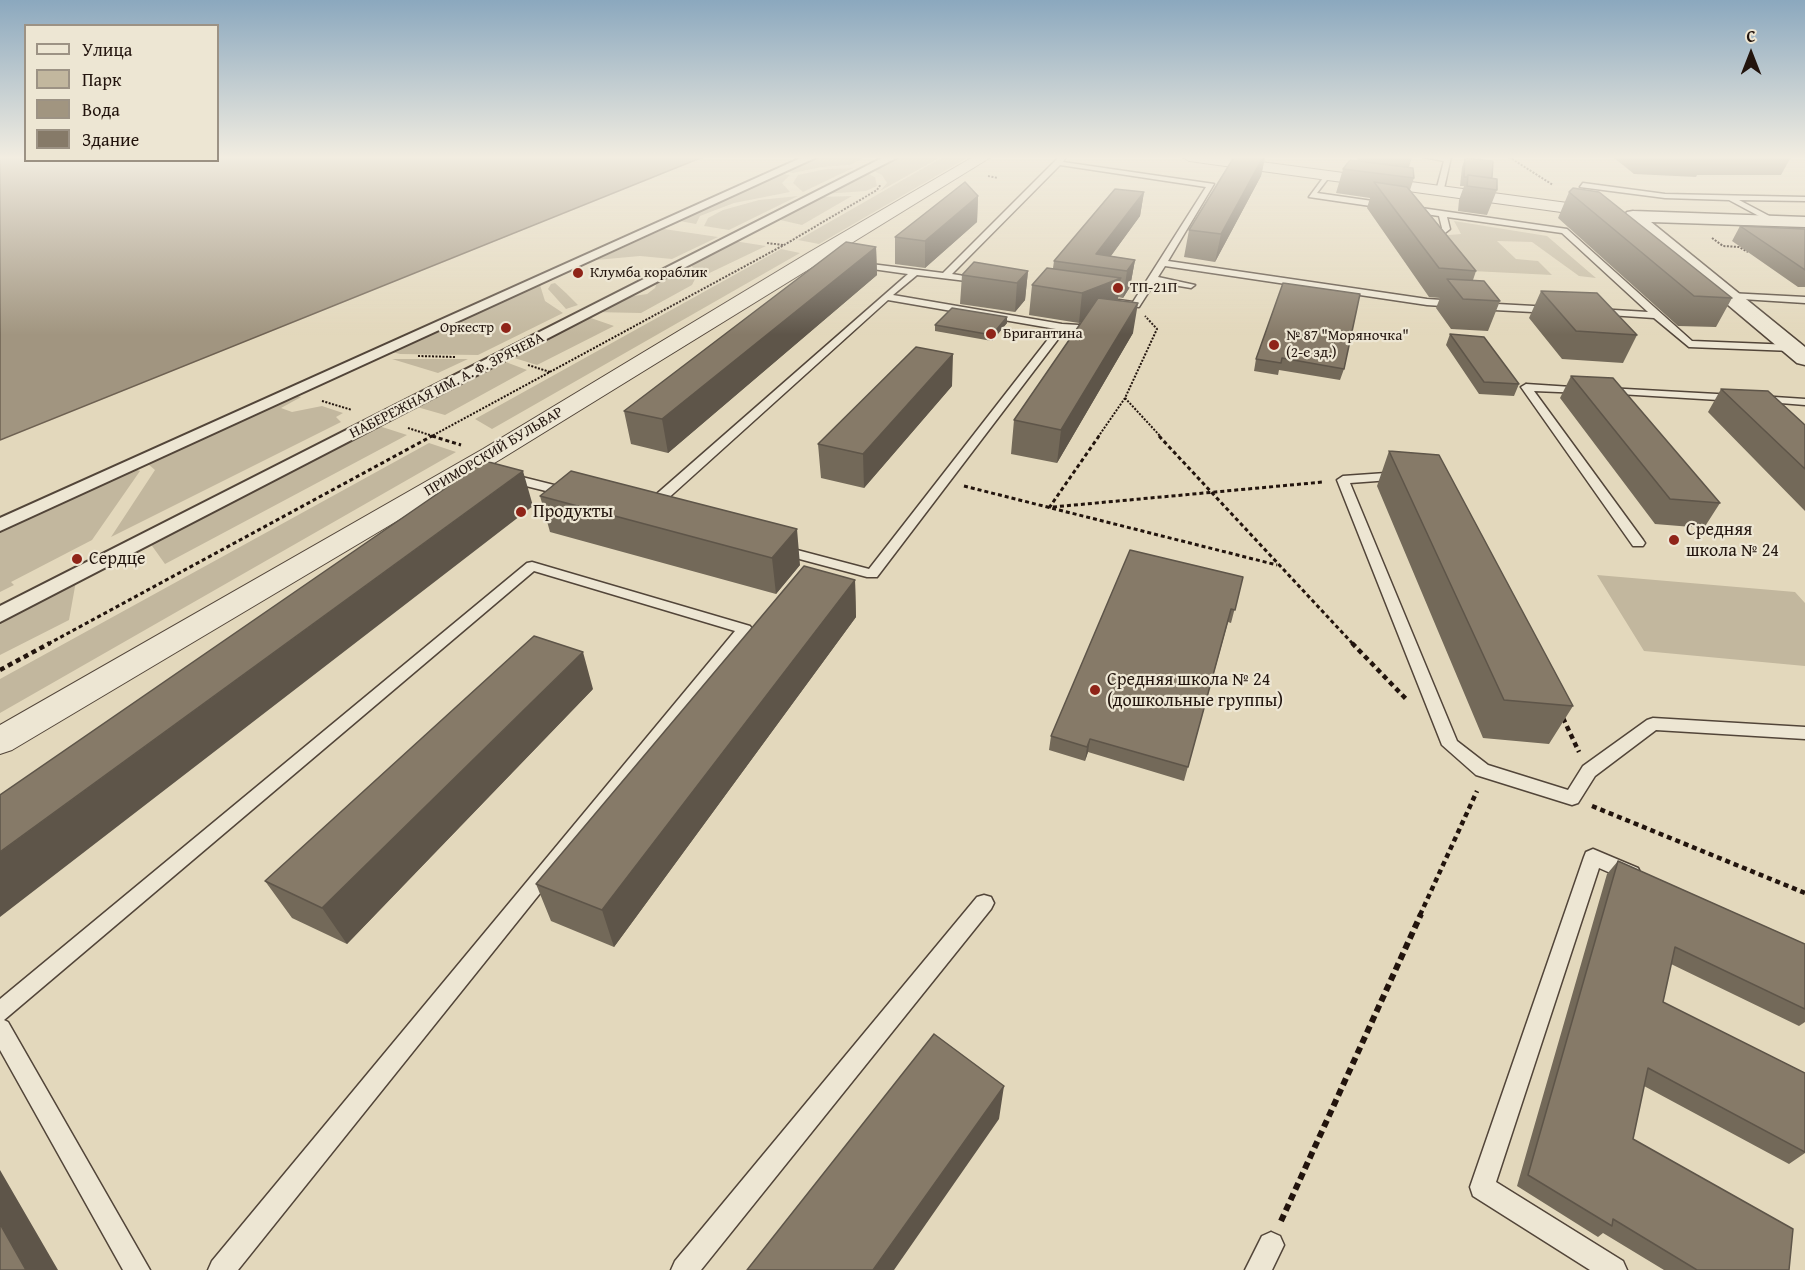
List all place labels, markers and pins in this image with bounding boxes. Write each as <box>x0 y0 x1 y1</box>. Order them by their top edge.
place label: Клумба кораблик <box>590 264 707 282</box>
marker: Клумба кораблик <box>571 266 585 280</box>
place label: ТП-21П <box>1130 279 1177 297</box>
marker: ТП-21П <box>1111 281 1125 295</box>
place label: Оркестр <box>440 319 494 337</box>
marker: Оркестр <box>499 321 513 335</box>
place label: Бригантина <box>1003 325 1083 343</box>
marker: Бригантина <box>984 327 998 341</box>
place label: № 87 "Моряночка" (2-е зд.) <box>1286 327 1409 362</box>
marker: № 87 "Моряночка" (2-е зд.) <box>1267 338 1281 352</box>
place label: Продукты <box>533 501 613 523</box>
marker: Продукты <box>514 505 528 519</box>
place label: Средняя школа № 24 <box>1686 519 1779 562</box>
marker: Средняя школа № 24 <box>1667 533 1681 547</box>
place label: Сердце <box>89 548 145 570</box>
marker: Сердце <box>70 552 84 566</box>
place label: Средняя школа № 24 (дошкольные группы) <box>1107 669 1283 712</box>
marker: Средняя школа № 24 (дошкольные группы) <box>1088 683 1102 697</box>

